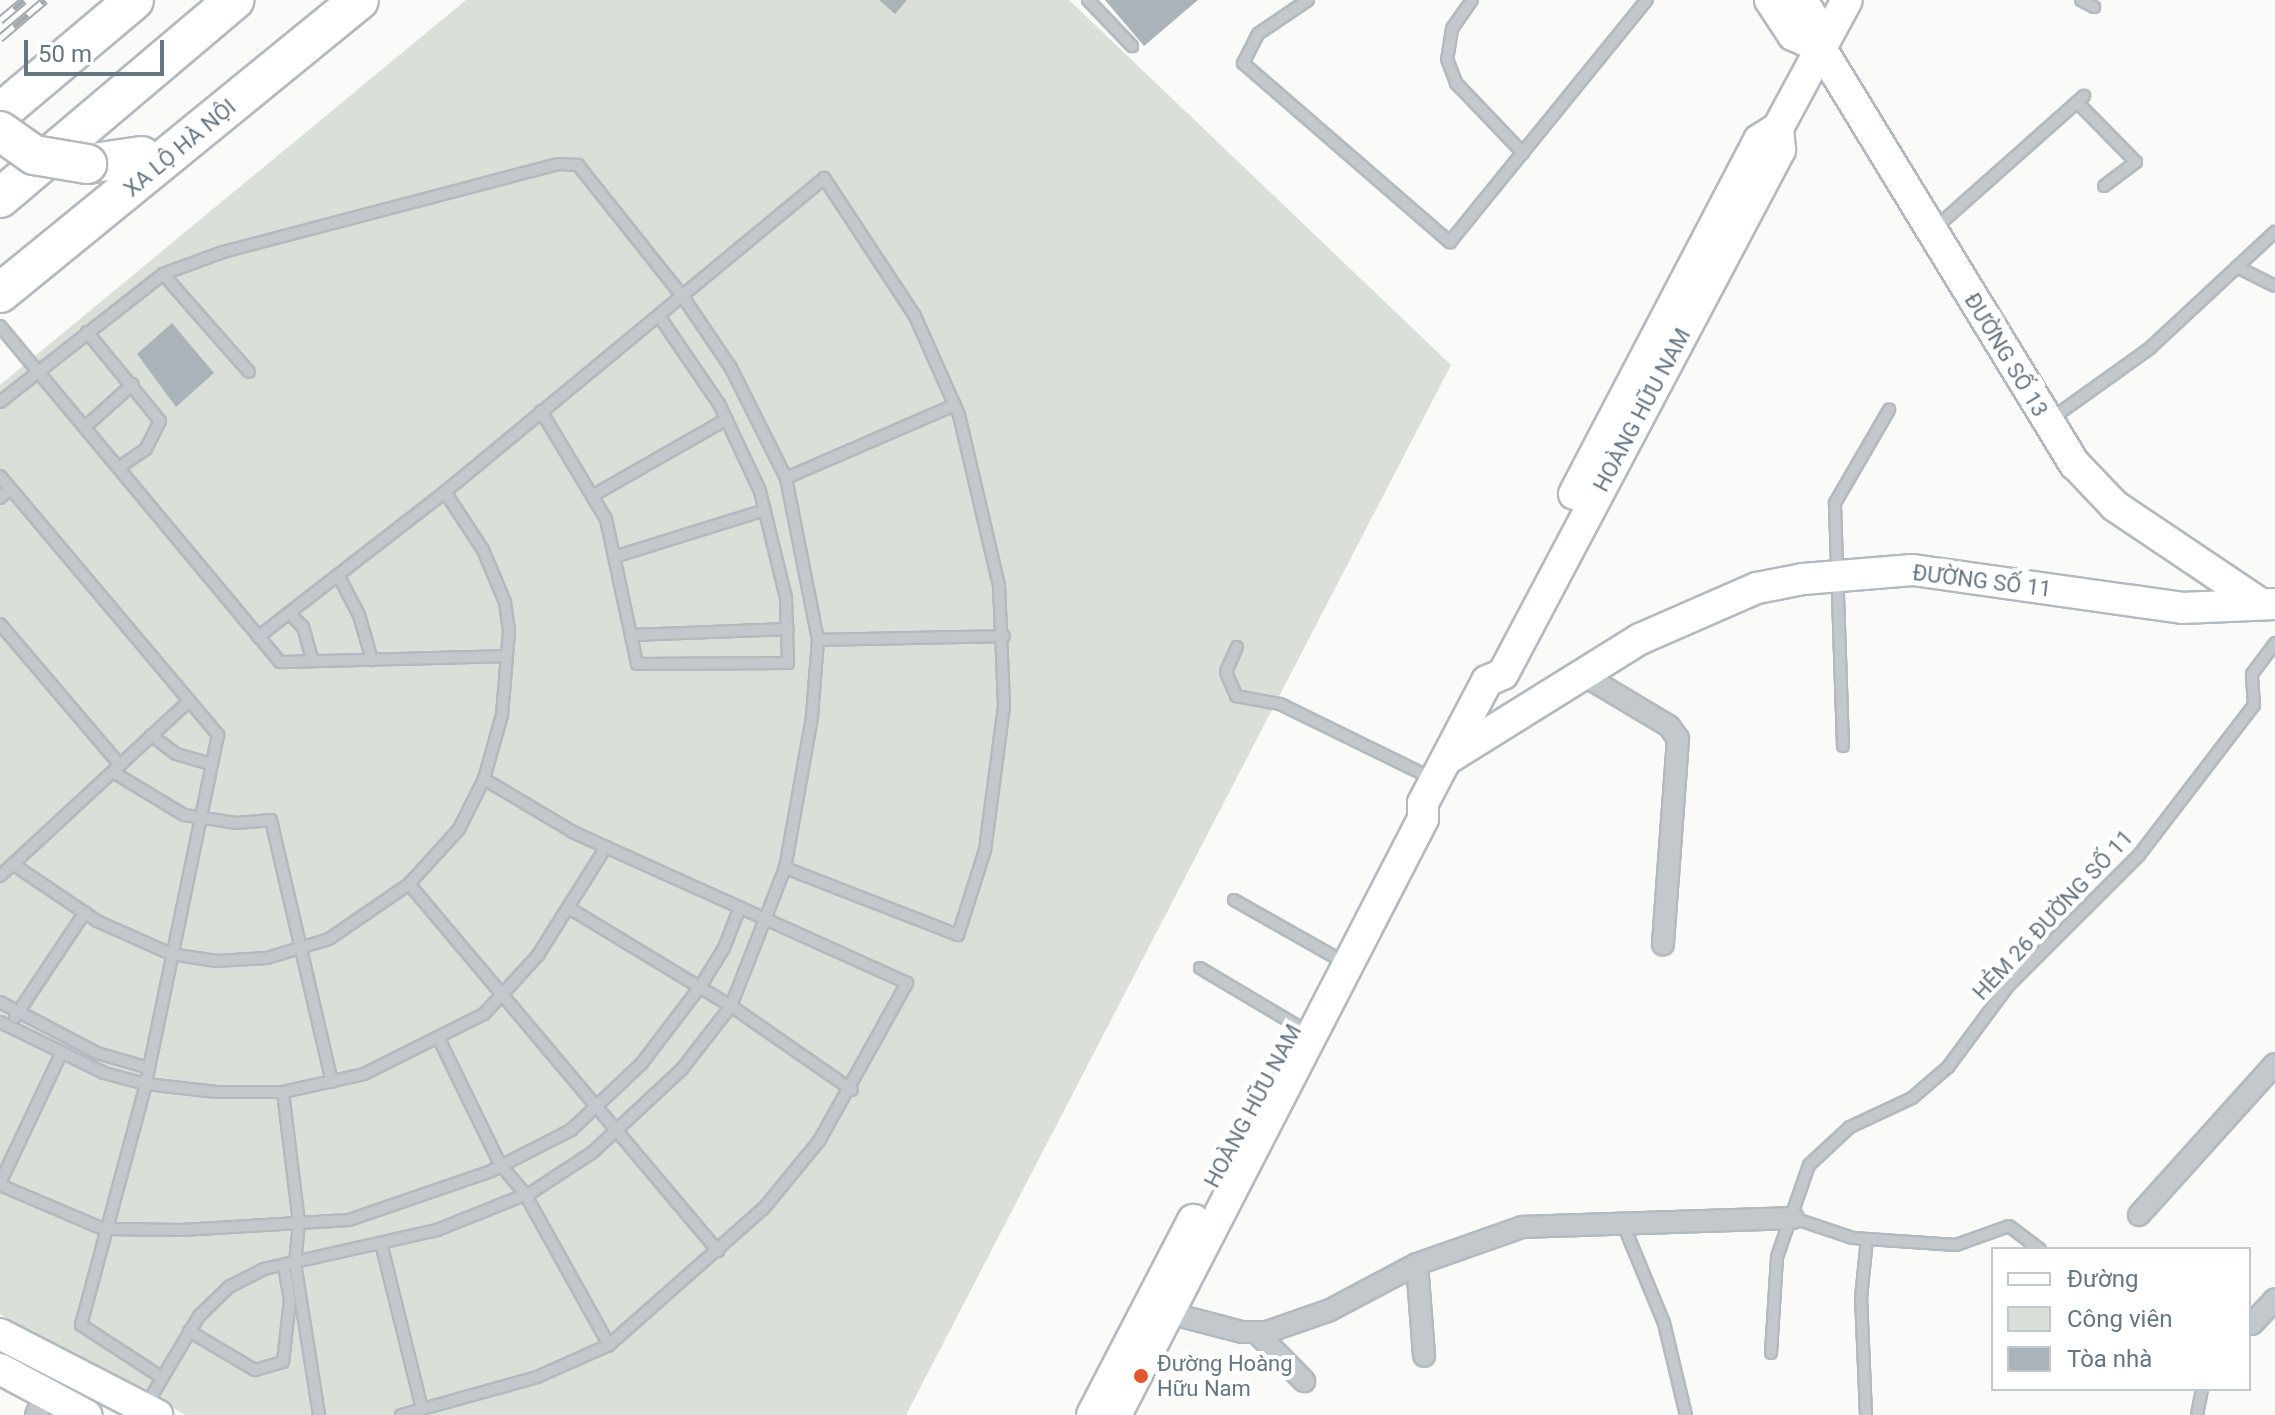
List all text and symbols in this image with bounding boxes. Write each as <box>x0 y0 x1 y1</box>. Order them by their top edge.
scale bar <box>28 24 168 74</box>
text: 50 m <box>38 40 92 68</box>
street label: XA LỘ HÀ NỘI <box>119 94 241 202</box>
street label: ĐƯỜNG SỐ 13 <box>1959 288 2053 422</box>
street label: HOÀNG HỮU NAM <box>1588 324 1696 496</box>
street label: ĐƯỜNG SỐ 11 <box>1911 559 2053 603</box>
street label: HẺM 26 ĐƯỜNG SỐ 11 <box>1967 825 2139 1005</box>
street label: HOÀNG HỮU NAM <box>1199 1020 1307 1192</box>
legend <box>1991 1247 2251 1391</box>
text: Đường <box>2067 1265 2138 1293</box>
text: Công viên <box>2067 1305 2172 1333</box>
text: Tòa nhà <box>2067 1345 2152 1373</box>
place label: Đường Hoàng Hữu Nam <box>1157 1350 1293 1402</box>
marker: Đường Hoàng Hữu Nam <box>1132 1367 1150 1385</box>

